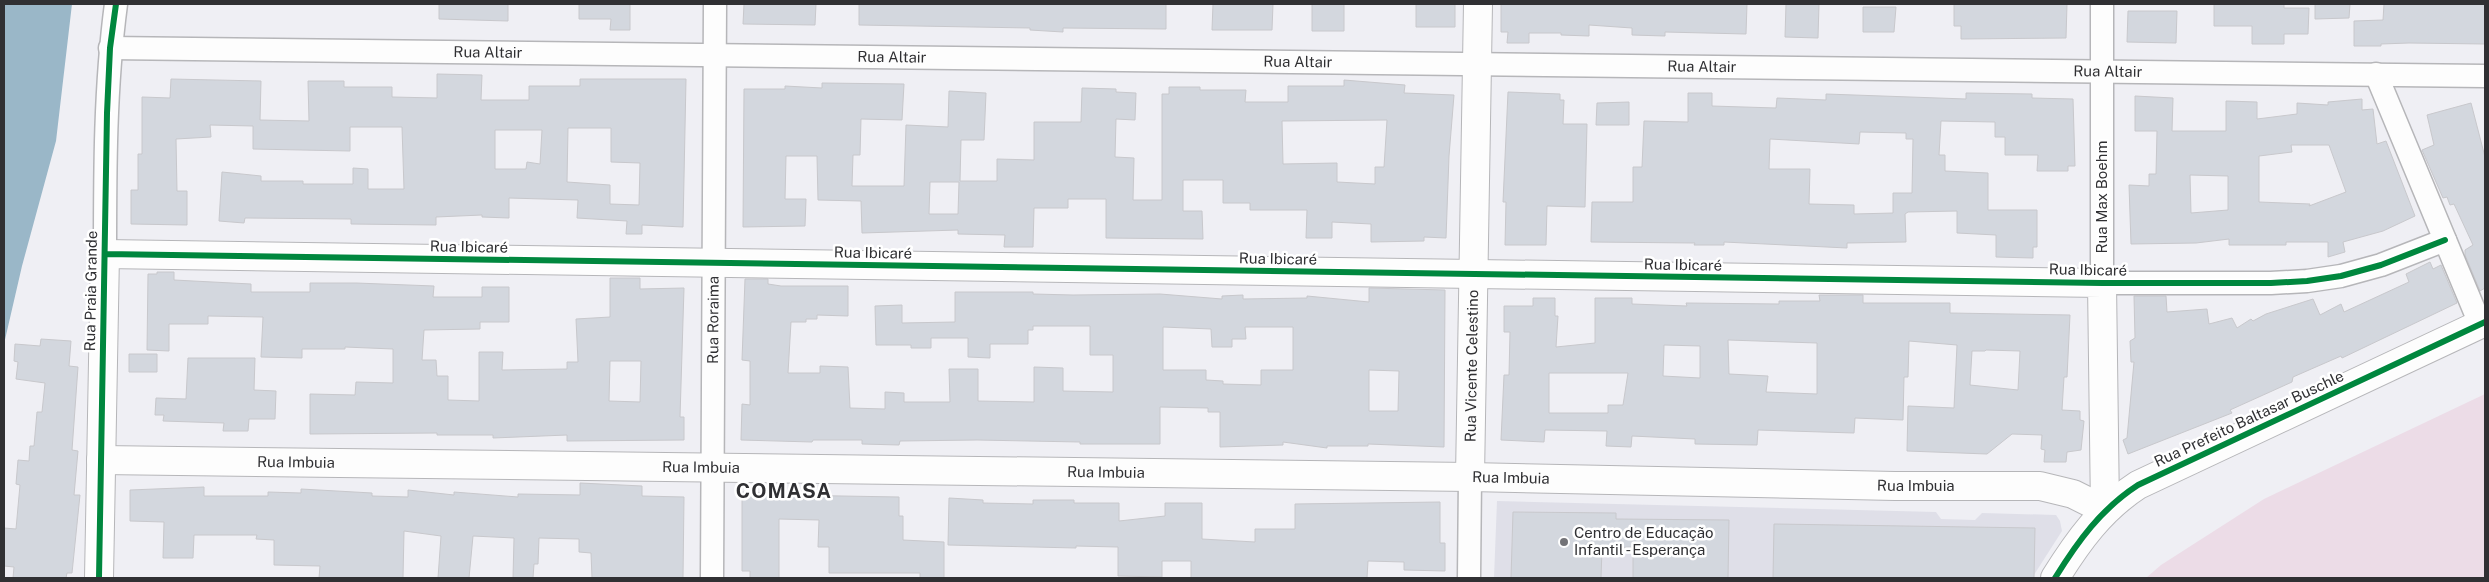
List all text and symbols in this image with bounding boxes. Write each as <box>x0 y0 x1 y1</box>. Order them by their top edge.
street label: Rua Altair <box>453 43 523 61</box>
street label: Rua Altair <box>857 48 927 66</box>
street label: Rua Altair <box>1263 53 1333 70</box>
street label: Rua Altair <box>1667 57 1737 75</box>
street label: Rua Altair <box>2073 62 2143 80</box>
street label: Rua Max Boehm <box>2093 141 2110 253</box>
street label: Rua Praia Grande <box>81 230 100 352</box>
street label: Rua Ibicaré <box>430 237 508 256</box>
street label: Rua Ibicaré <box>834 243 912 262</box>
street label: Rua Ibicaré <box>1239 249 1317 268</box>
street label: Rua Ibicaré <box>1644 255 1722 274</box>
street label: Rua Ibicaré <box>2049 260 2127 279</box>
street label: Rua Roraima <box>704 276 722 364</box>
street label: Rua Vicente Celestino <box>1462 290 1481 442</box>
street label: Rua Prefeito Baltasar Buschle <box>2151 367 2346 470</box>
street label: Rua Imbuia <box>257 453 335 471</box>
street label: Rua Imbuia <box>662 458 740 476</box>
street label: Rua Imbuia <box>1067 463 1145 481</box>
street label: Rua Imbuia <box>1472 468 1550 487</box>
street label: Rua Imbuia <box>1877 477 1955 494</box>
district label: COMASA <box>736 479 832 503</box>
place label: Centro de Educação Infantil - Esperança <box>1574 524 1714 558</box>
marker: Centro de Educação Infantil - Esperança <box>1558 536 1570 548</box>

